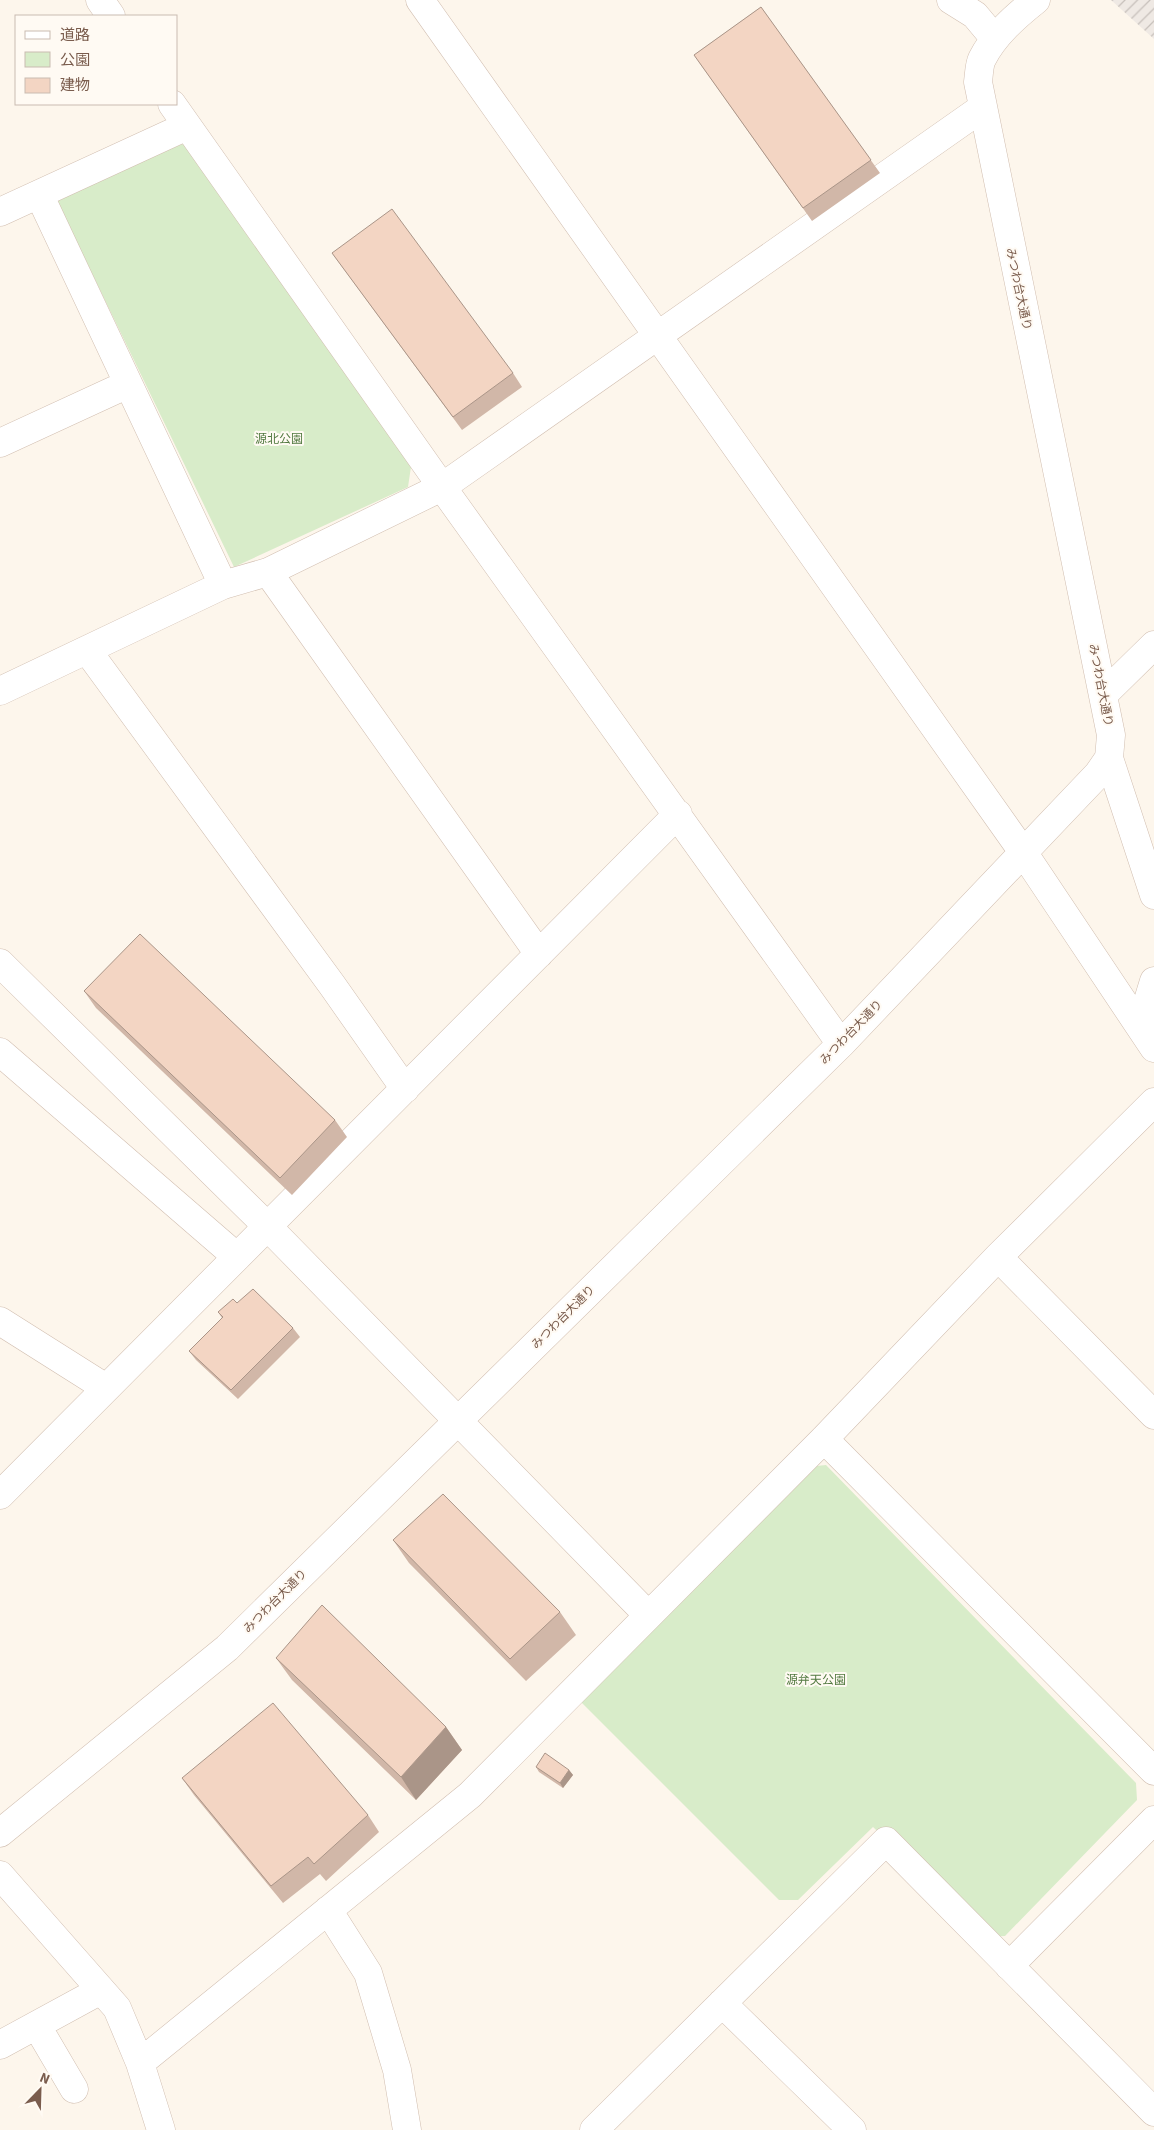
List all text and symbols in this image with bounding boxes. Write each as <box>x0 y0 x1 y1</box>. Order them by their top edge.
legend <box>15 15 178 105</box>
text: 道路 <box>60 25 90 46</box>
text: 公園 <box>60 50 90 71</box>
text: 建物 <box>60 75 90 96</box>
street label: みつわ台大通り <box>1001 246 1036 332</box>
park label: 源北公園 <box>255 431 303 448</box>
street label: みつわ台大通り <box>1084 642 1117 728</box>
street label: みつわ台大通り <box>816 996 887 1068</box>
street label: みつわ台大通り <box>528 1282 599 1353</box>
street label: みつわ台大通り <box>240 1566 311 1637</box>
park label: 源弁天公園 <box>786 1672 846 1689</box>
north arrow <box>15 2065 65 2115</box>
text: N <box>36 2068 53 2090</box>

